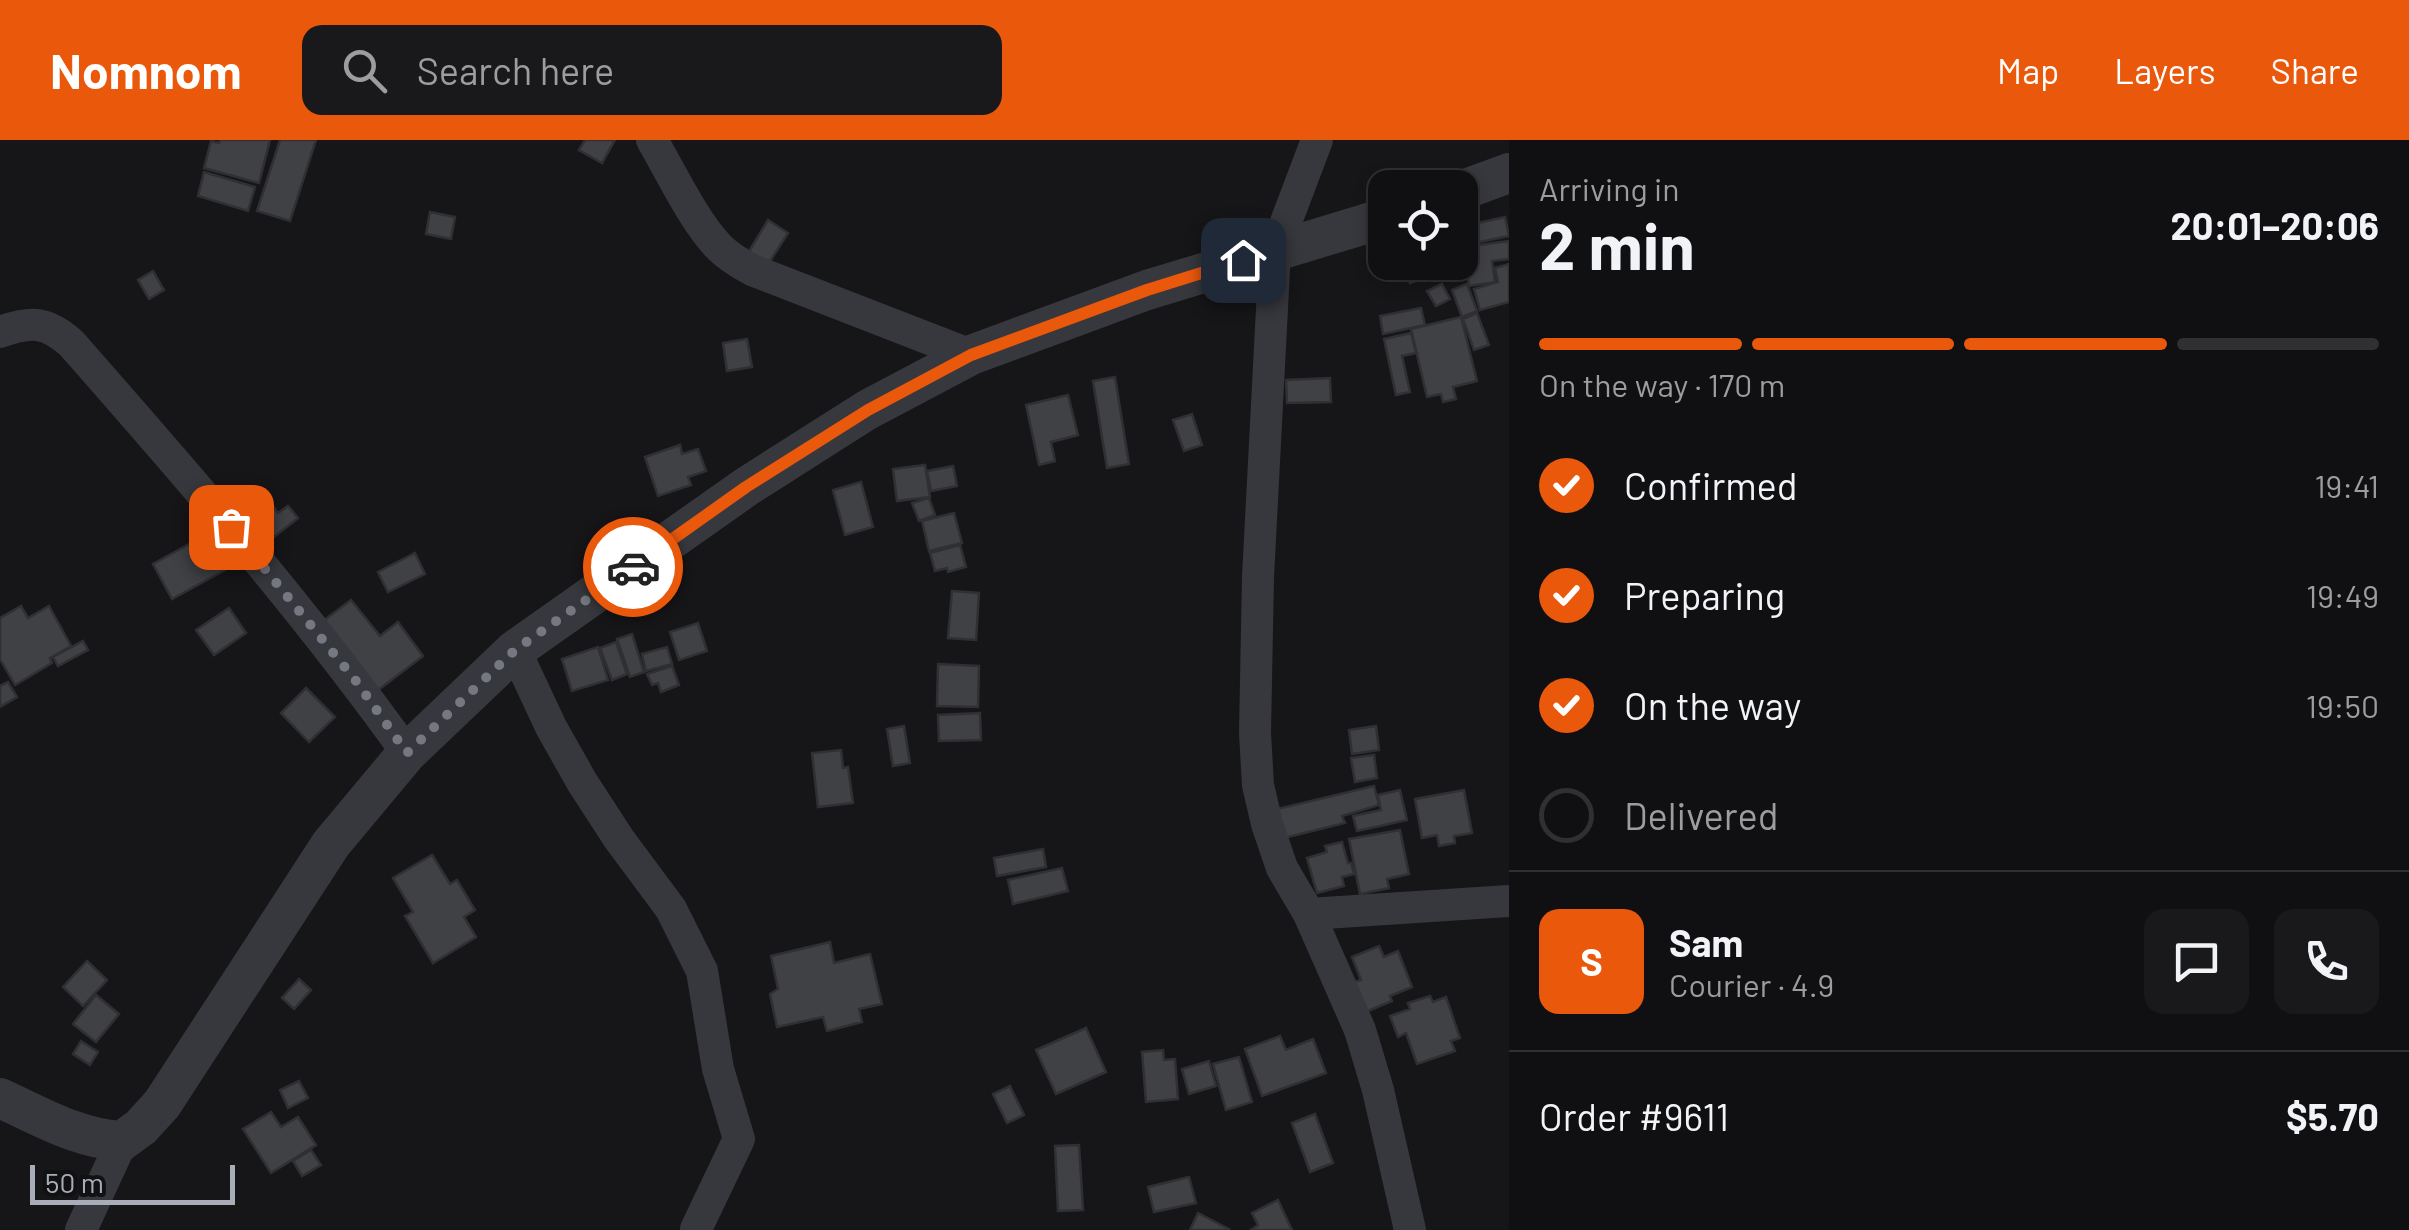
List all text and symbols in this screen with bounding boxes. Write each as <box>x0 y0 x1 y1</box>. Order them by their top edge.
search box <box>302 25 1002 115</box>
text: Nomnom <box>50 41 242 99</box>
icon: search <box>337 43 392 98</box>
text: Search here <box>417 47 614 93</box>
text: Map <box>1997 49 2059 91</box>
text: Layers <box>2114 49 2216 91</box>
text: Share <box>2271 49 2359 91</box>
text: Arriving in <box>1539 169 1679 207</box>
map controls <box>1368 170 1478 280</box>
button: locate <box>1368 170 1478 280</box>
text: 20:01–20:06 <box>2171 202 2379 248</box>
text: 2 min <box>1539 205 1695 283</box>
pin <box>1201 218 1286 303</box>
icon: home <box>1216 233 1271 288</box>
text: On the way · 170 m <box>1539 365 1785 403</box>
icon: check <box>1539 458 1594 513</box>
text: Confirmed <box>1624 462 1797 508</box>
text: 19:41 <box>2314 466 2379 504</box>
pin <box>189 485 274 570</box>
icon: bag <box>204 500 259 555</box>
courier <box>583 517 683 617</box>
icon: car <box>606 540 661 595</box>
icon: check <box>1539 568 1594 623</box>
text: Preparing <box>1624 572 1785 618</box>
text: 19:49 <box>2306 576 2379 614</box>
icon: check <box>1539 678 1594 733</box>
text: On the way <box>1624 682 1801 728</box>
text: 19:50 <box>2306 686 2379 724</box>
text: Delivered <box>1624 792 1778 838</box>
button: chat <box>2144 909 2249 1014</box>
button: phone <box>2274 909 2379 1014</box>
text: Sam <box>1669 919 1743 965</box>
text: S <box>1580 938 1603 984</box>
text: Courier · 4.9 <box>1669 965 1834 1003</box>
text: Order #9611 <box>1539 1093 1729 1139</box>
text: $5.70 <box>2286 1093 2379 1139</box>
scale bar <box>30 1160 235 1204</box>
text: 50 m <box>45 1165 104 1199</box>

